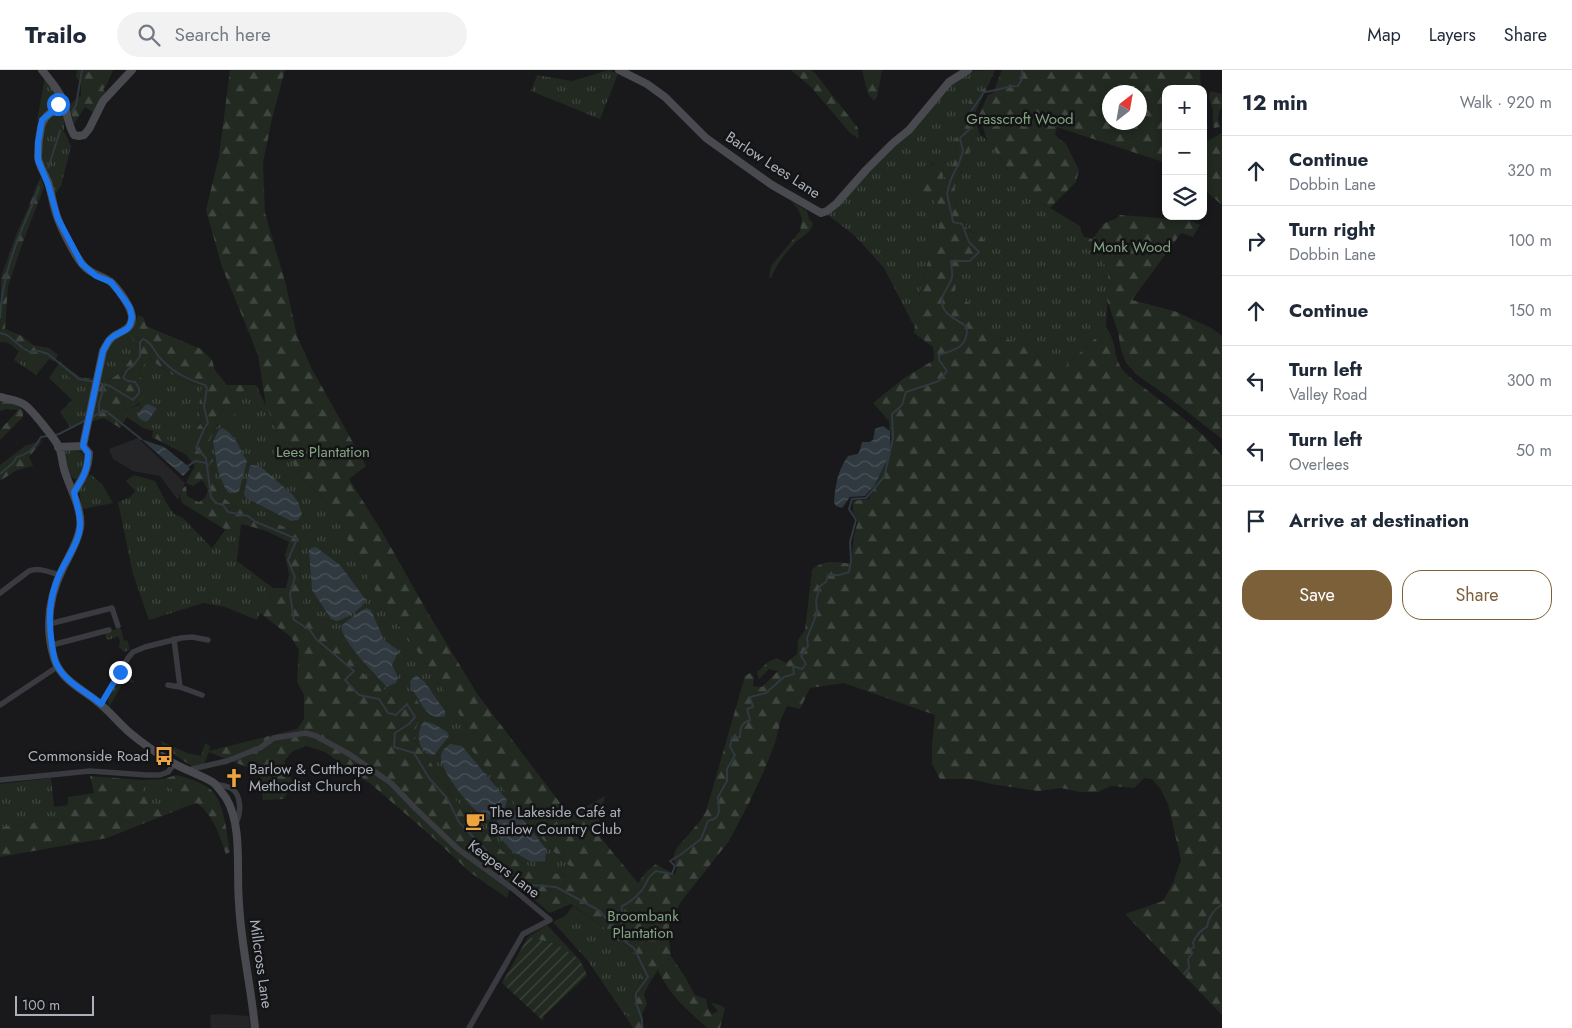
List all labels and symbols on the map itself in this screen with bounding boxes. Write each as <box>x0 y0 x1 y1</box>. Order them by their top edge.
north arrow <box>1102 85 1147 130</box>
route start <box>47 93 70 116</box>
park label: Grasscroft Wood <box>966 108 1074 130</box>
street label: Barlow Lees Lane <box>721 126 825 204</box>
park label: Monk Wood <box>1093 236 1171 258</box>
park label: Lees Plantation <box>276 441 370 463</box>
route end <box>109 661 132 684</box>
place label: Commonside Road <box>28 745 149 767</box>
bus stop icon: Commonside Road <box>153 745 175 767</box>
place label: Barlow & Cutthorpe Methodist Church <box>249 758 374 797</box>
church icon: Barlow & Cutthorpe Methodist Church <box>223 767 245 789</box>
place label: The Lakeside Café at Barlow Country Club <box>490 801 622 840</box>
cafe icon: The Lakeside Café at Barlow Country Club <box>464 810 486 832</box>
street label: Keepers Lane <box>463 835 545 904</box>
park label: Broombank Plantation <box>607 905 679 944</box>
street label: Millcross Lane <box>244 918 278 1010</box>
scale bar <box>15 993 94 1016</box>

